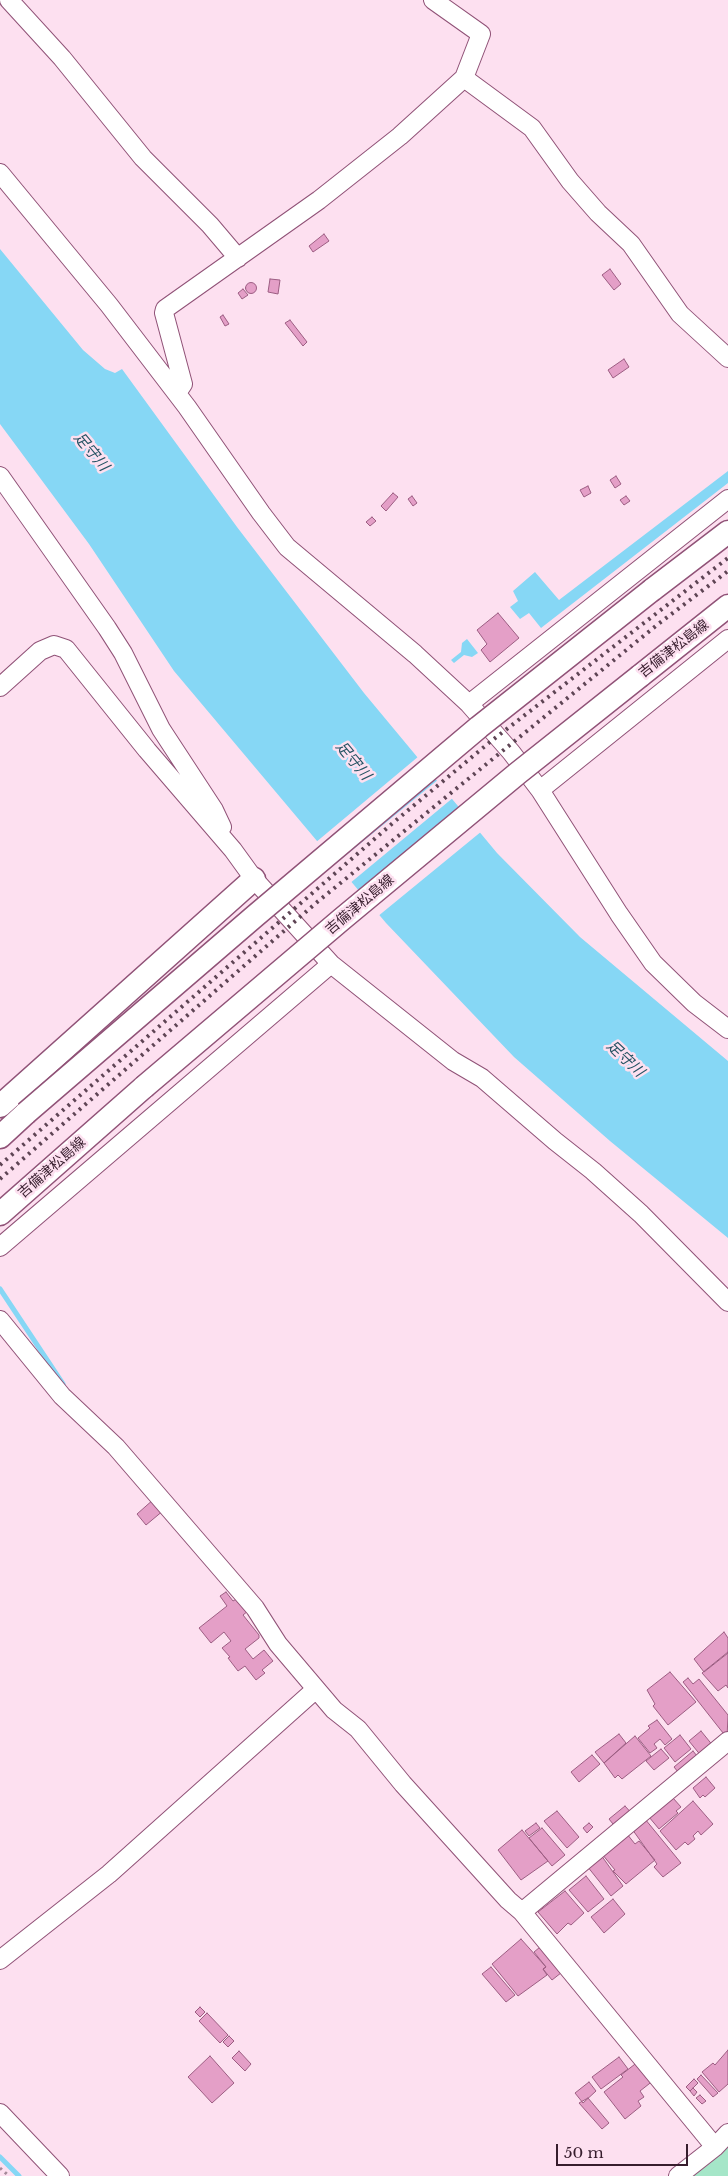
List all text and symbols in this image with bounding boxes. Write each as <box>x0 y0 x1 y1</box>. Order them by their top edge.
water label: 足守川 <box>70 429 112 475</box>
street label: 吉備津松島線 <box>636 617 712 681</box>
water label: 足守川 <box>332 738 374 784</box>
street label: 吉備津松島線 <box>322 872 398 938</box>
water label: 足守川 <box>602 1037 648 1081</box>
street label: 吉備津松島線 <box>15 1134 89 1202</box>
scale bar <box>558 2134 690 2166</box>
text: 50 m <box>564 2143 604 2162</box>

